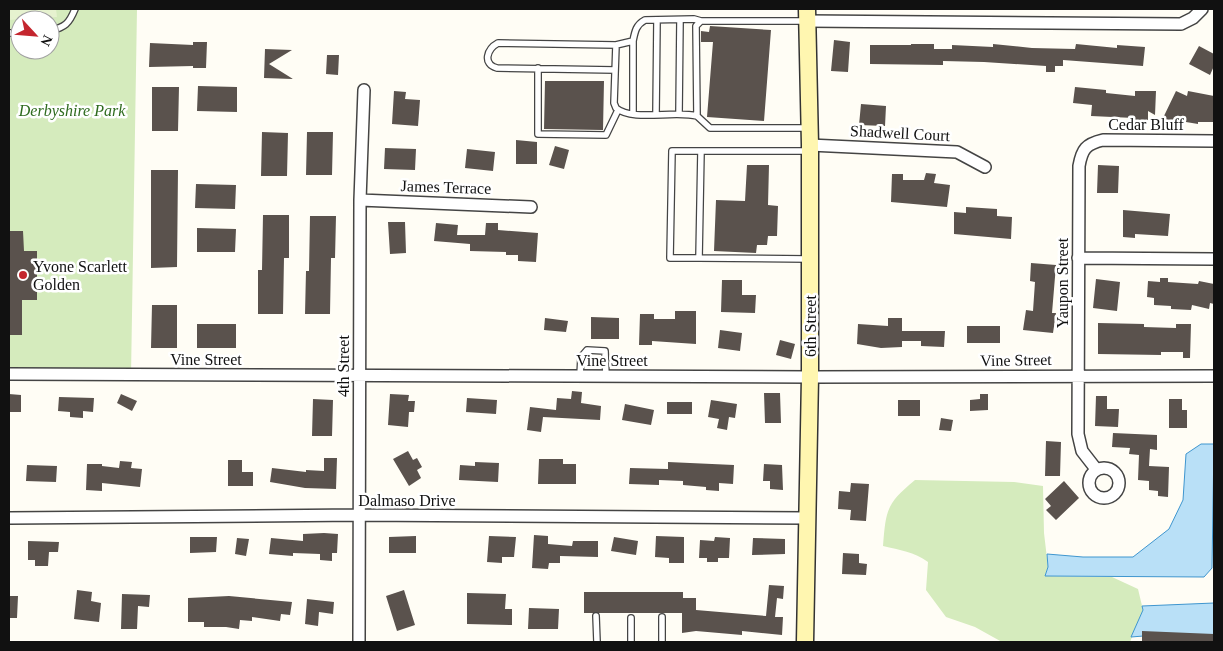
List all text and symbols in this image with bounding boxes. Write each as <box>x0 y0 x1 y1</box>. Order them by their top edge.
north arrow <box>10 10 60 60</box>
text: N <box>37 33 55 48</box>
park label: Derbyshire Park <box>18 102 126 120</box>
street label: Cedar Bluff <box>1108 116 1185 133</box>
street label: Shadwell Court <box>850 122 951 144</box>
street label: James Terrace <box>400 177 492 197</box>
street label: Yaupon Street <box>1054 237 1072 328</box>
place label: Yvone Scarlett Golden <box>33 258 127 293</box>
marker: Yvone Scarlett Golden <box>17 269 29 281</box>
street label: 6th Street <box>802 295 819 357</box>
street label: 4th Street <box>335 335 352 397</box>
street label: Vine Street <box>170 351 242 368</box>
street label: Vine Street <box>980 351 1052 369</box>
street label: Vine Street <box>576 352 648 369</box>
street label: Dalmaso Drive <box>358 492 456 509</box>

